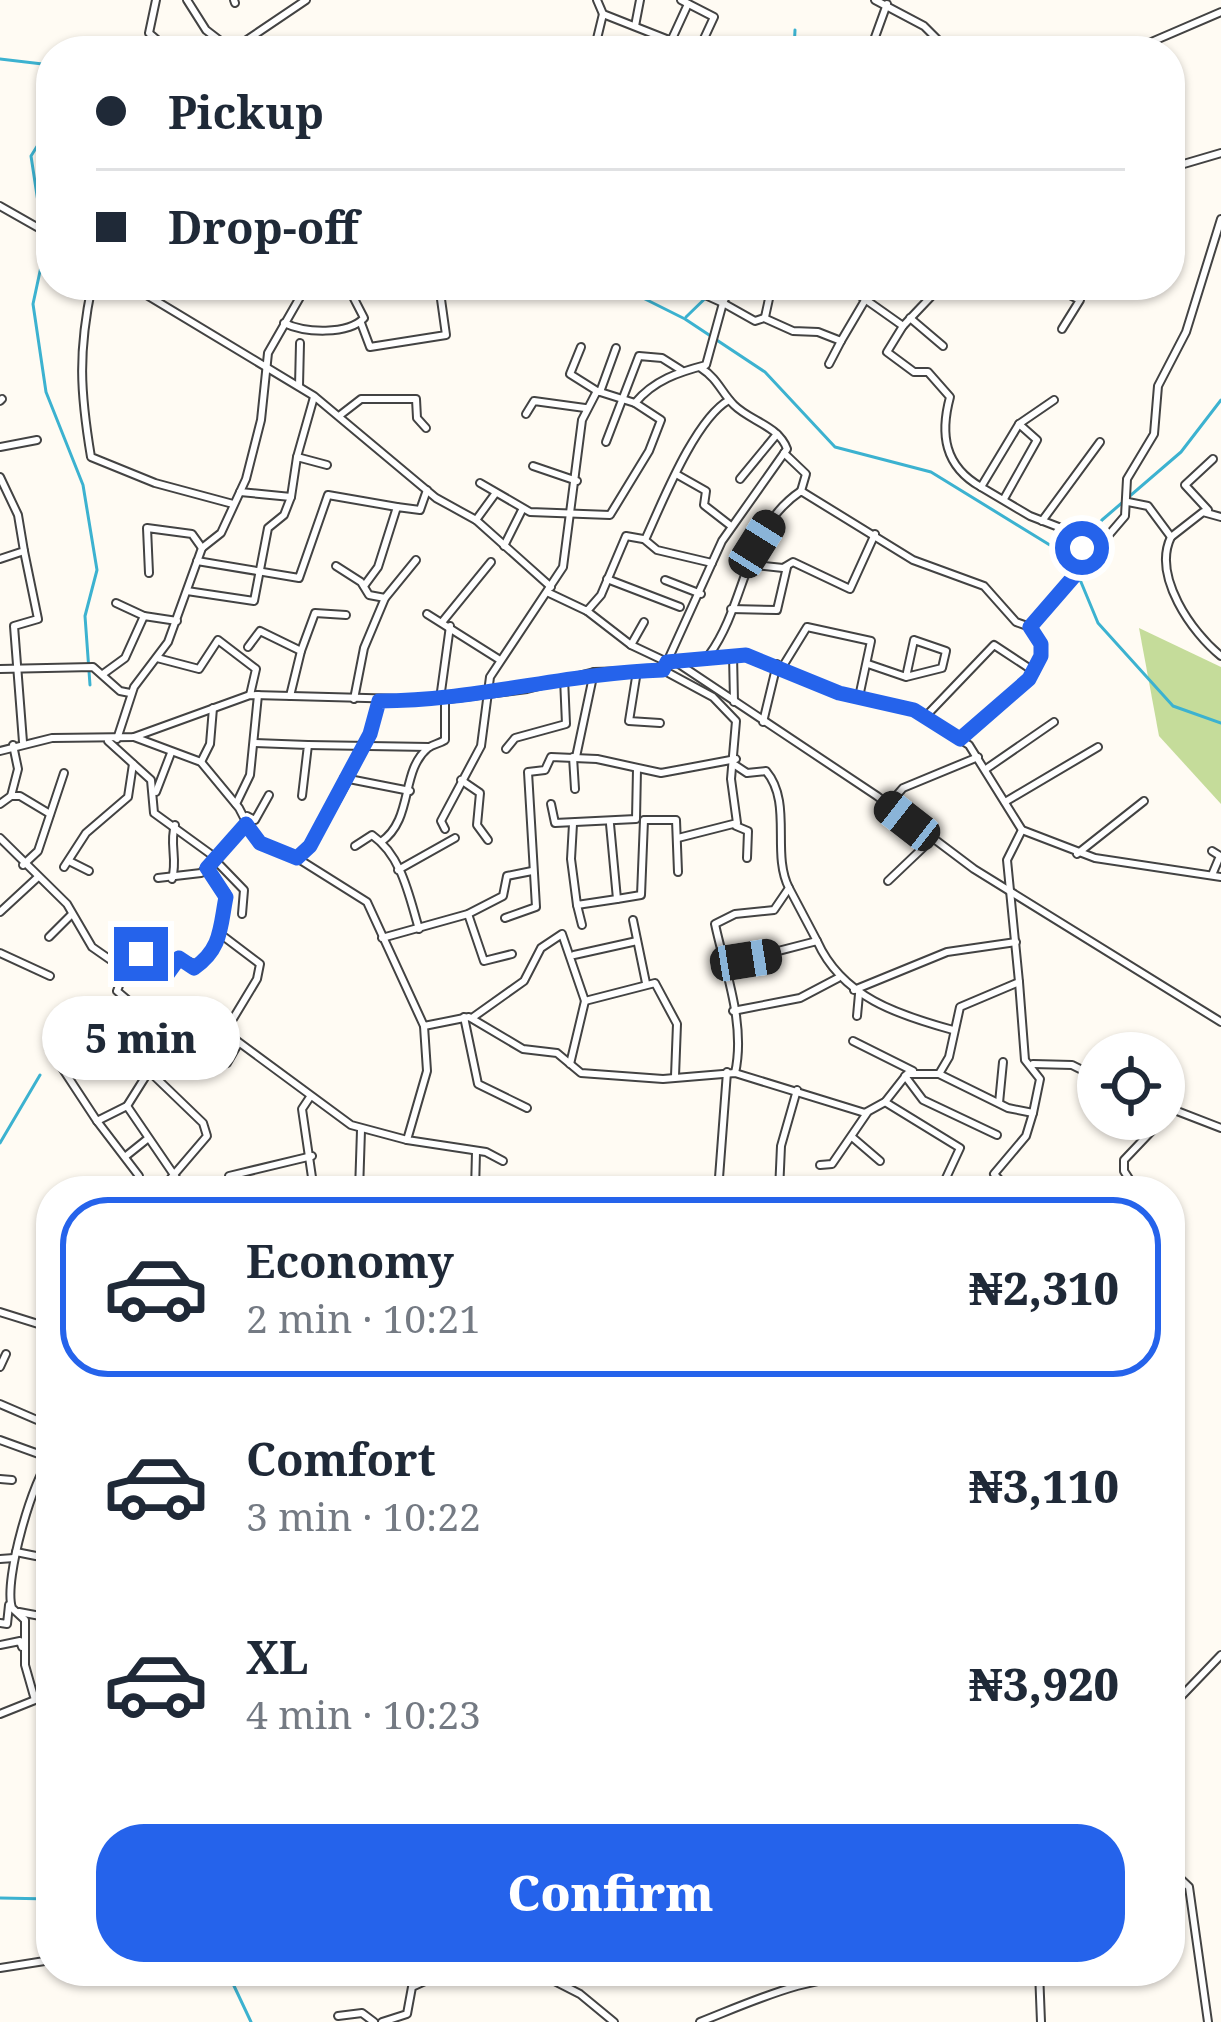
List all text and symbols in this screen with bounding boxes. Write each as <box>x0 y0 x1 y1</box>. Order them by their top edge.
text: Pickup <box>168 81 324 142</box>
text: Drop-off <box>168 196 359 257</box>
car <box>723 504 791 584</box>
route start <box>1055 521 1109 575</box>
car <box>868 785 946 857</box>
route end <box>114 927 168 981</box>
car <box>708 937 784 983</box>
callout: 5 min <box>42 996 240 1080</box>
text: 5 min <box>85 1011 197 1064</box>
map controls <box>1077 1032 1185 1140</box>
button: locate <box>1077 1032 1185 1140</box>
text: Economy <box>246 1230 454 1291</box>
icon: car <box>102 1233 210 1341</box>
text: ₦2,310 <box>969 1257 1119 1318</box>
text: 2 min · 10:21 <box>246 1291 481 1344</box>
text: Comfort <box>246 1428 436 1489</box>
icon: car <box>102 1431 210 1539</box>
text: ₦3,110 <box>969 1455 1119 1516</box>
text: 3 min · 10:22 <box>246 1489 481 1542</box>
text: XL <box>246 1626 308 1687</box>
icon: car <box>102 1629 210 1737</box>
text: ₦3,920 <box>969 1653 1119 1714</box>
text: 4 min · 10:23 <box>246 1687 481 1740</box>
button: Confirm <box>96 1824 1125 1962</box>

